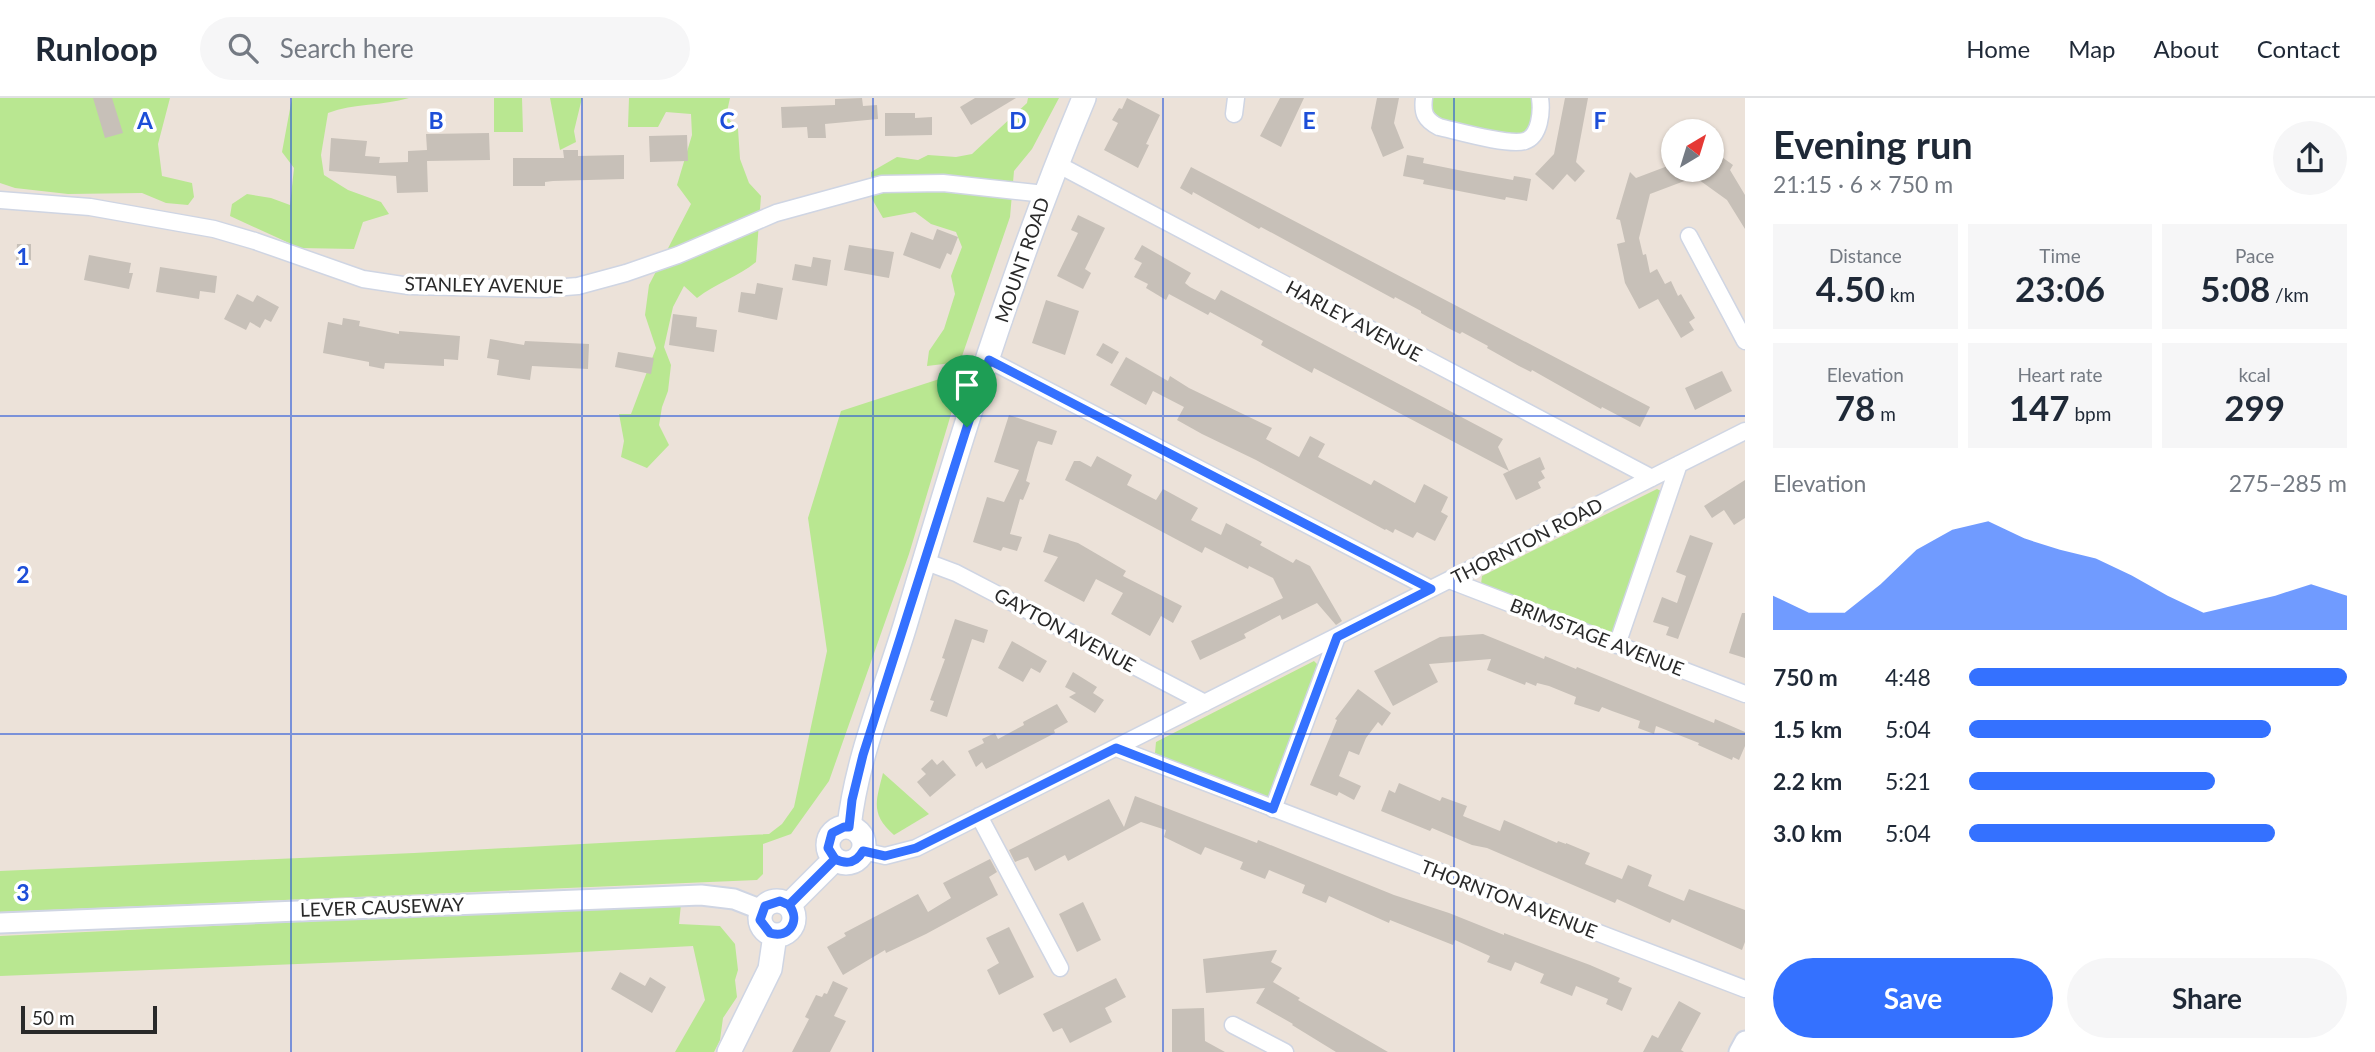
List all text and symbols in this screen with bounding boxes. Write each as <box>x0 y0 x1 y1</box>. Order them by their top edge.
search box <box>200 17 690 80</box>
text: Runloop <box>35 28 158 68</box>
icon: search <box>224 29 262 67</box>
text: Search here <box>280 32 414 64</box>
text: Home <box>1966 34 2030 63</box>
text: Map <box>2068 34 2116 63</box>
text: About <box>2154 34 2219 63</box>
text: Contact <box>2257 34 2340 63</box>
text: A <box>136 106 154 134</box>
text: B <box>428 106 444 134</box>
text: C <box>719 106 735 134</box>
text: D <box>1009 106 1027 134</box>
text: E <box>1302 106 1316 134</box>
text: F <box>1593 106 1607 134</box>
north arrow <box>1661 119 1724 182</box>
map controls <box>1661 119 1724 182</box>
text: Evening run <box>1773 121 1973 167</box>
button: share <box>2273 121 2347 195</box>
text: 21:15 · 6 × 750 m <box>1773 170 1953 198</box>
street label: MOUNT ROAD <box>989 194 1054 325</box>
text: 1 <box>16 242 30 270</box>
text: Distance <box>1829 244 1902 267</box>
text: Time <box>2039 244 2081 267</box>
text: Pace <box>2235 244 2274 267</box>
text: 4.50 <box>1816 267 1885 309</box>
text: 23:06 <box>2015 267 2105 309</box>
text: 5:08 <box>2200 267 2270 309</box>
street label: STANLEY AVENUE <box>404 272 564 297</box>
street label: HARLEY AVENUE <box>1282 275 1426 366</box>
text: km <box>1885 283 1915 306</box>
text: /km <box>2270 283 2309 306</box>
pin <box>937 355 997 427</box>
text: Elevation <box>1827 363 1904 386</box>
text: Heart rate <box>2017 363 2103 386</box>
text: kcal <box>2239 363 2271 386</box>
icon: arrive <box>948 366 986 404</box>
text: 78 <box>1835 386 1875 428</box>
text: 147 <box>2009 386 2070 428</box>
text: 299 <box>2224 386 2285 428</box>
text: m <box>1875 402 1896 425</box>
text: bpm <box>2070 402 2111 425</box>
text: Elevation <box>1773 469 1866 497</box>
text: 275–285 m <box>2229 469 2347 497</box>
street label: THORNTON ROAD <box>1447 493 1606 589</box>
text: 2 <box>16 560 30 588</box>
street label: GAYTON AVENUE <box>991 583 1140 677</box>
street label: BRIMSTAGE AVENUE <box>1507 593 1687 680</box>
text: 750 m <box>1773 663 1838 691</box>
text: 4:48 <box>1885 663 1931 691</box>
text: 1.5 km <box>1773 715 1842 743</box>
text: 5:04 <box>1885 715 1931 743</box>
text: 2.2 km <box>1773 767 1842 795</box>
text: 5:21 <box>1885 767 1931 795</box>
text: 3.0 km <box>1773 819 1842 847</box>
text: 5:04 <box>1885 819 1931 847</box>
street label: THORNTON AVENUE <box>1418 854 1601 943</box>
text: 3 <box>16 878 30 906</box>
street label: LEVER CAUSEWAY <box>300 892 465 921</box>
button: Save <box>1773 958 2053 1038</box>
button: Share <box>2067 958 2347 1038</box>
scale bar <box>21 1003 158 1035</box>
text: 50 m <box>32 1006 75 1029</box>

